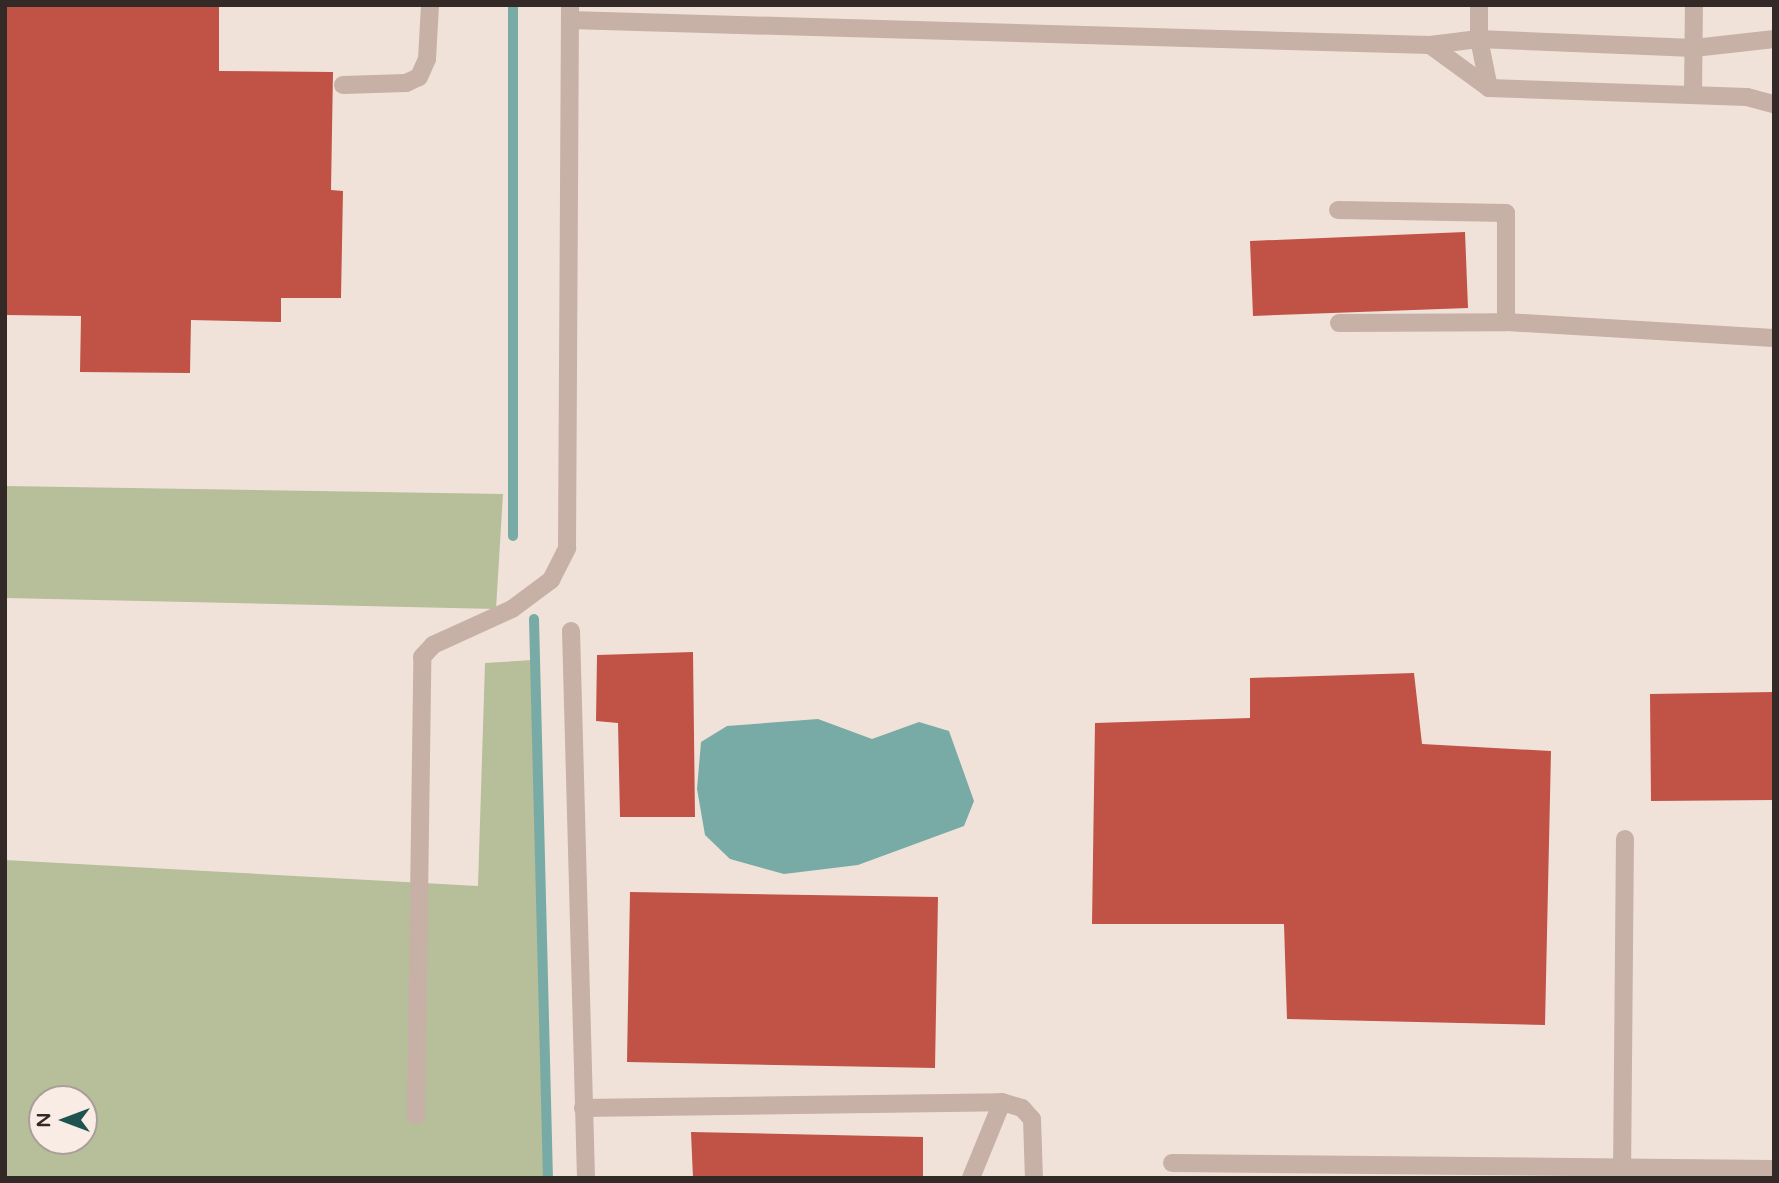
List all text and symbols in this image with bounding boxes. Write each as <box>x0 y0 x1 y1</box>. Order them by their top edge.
north arrow <box>28 1085 98 1155</box>
text: N <box>33 1112 55 1128</box>

